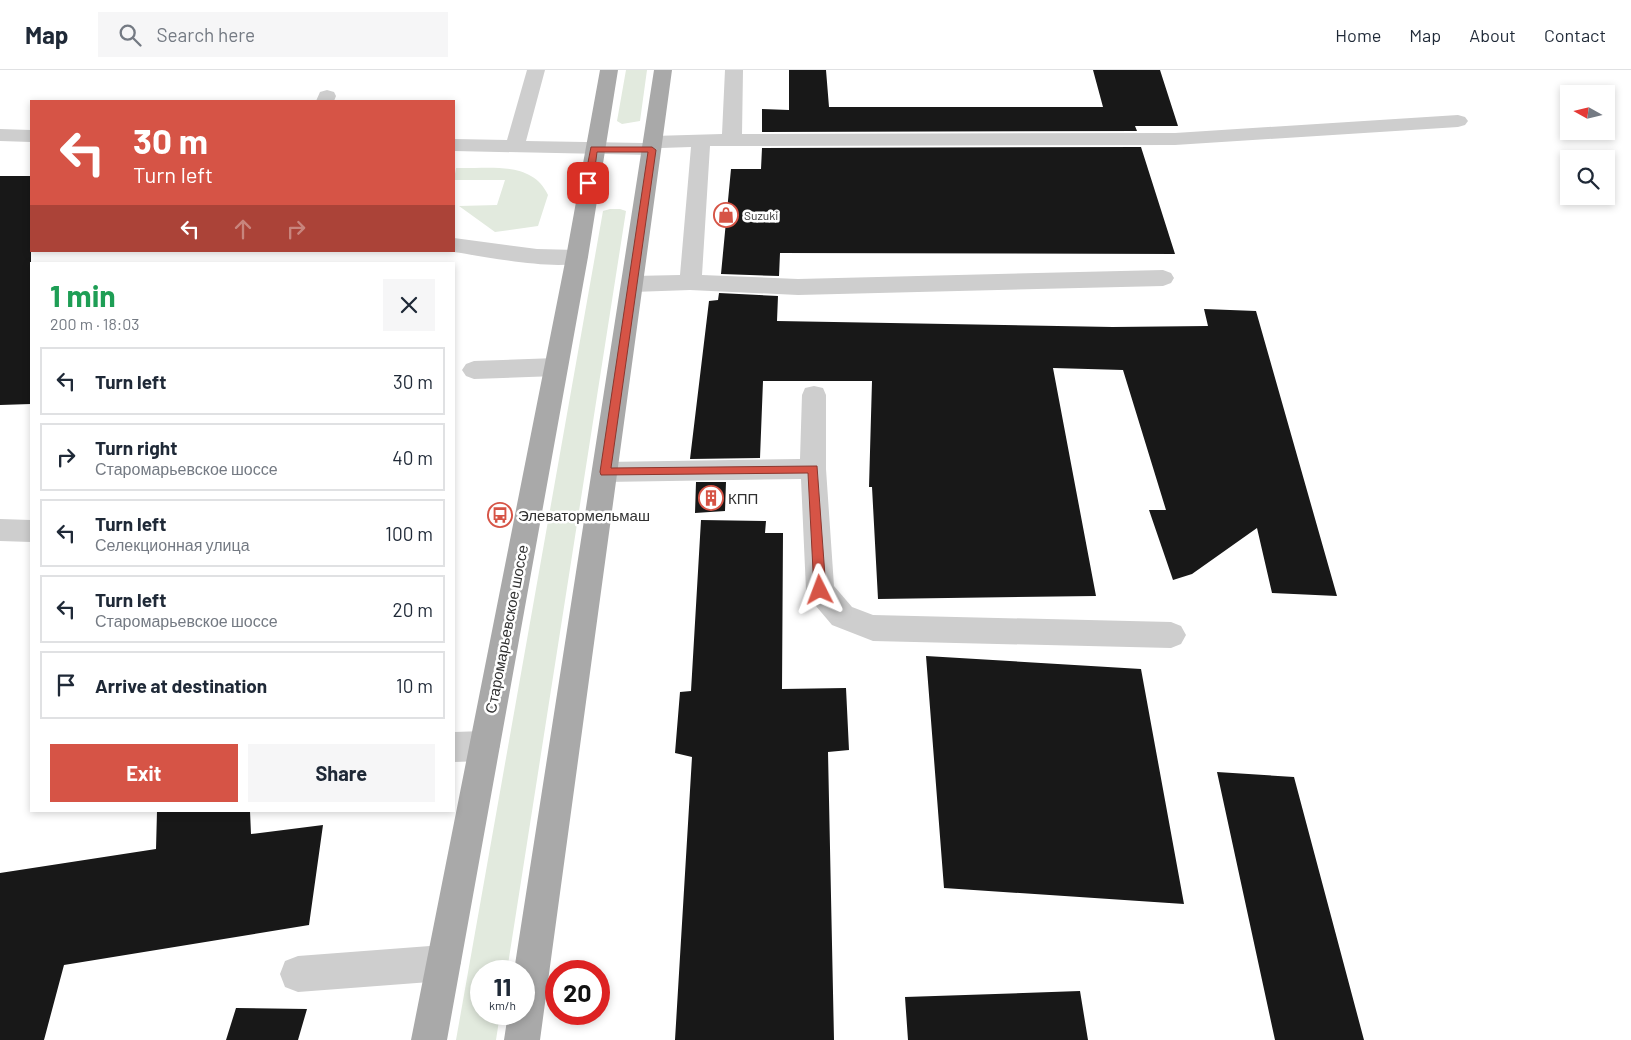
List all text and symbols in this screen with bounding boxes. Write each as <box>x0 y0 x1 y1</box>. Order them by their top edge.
search box <box>98 12 448 57</box>
text: Map <box>25 20 68 49</box>
icon: search <box>116 21 144 49</box>
text: Search here <box>156 23 255 46</box>
text: Home <box>1335 24 1381 46</box>
text: Map <box>1409 24 1441 46</box>
text: About <box>1469 24 1516 46</box>
text: Contact <box>1544 24 1606 46</box>
north arrow <box>1560 85 1615 140</box>
map controls <box>1560 85 1615 205</box>
text: 30 m <box>133 119 208 161</box>
icon: left <box>50 120 115 185</box>
button: search <box>1560 150 1615 205</box>
text: Turn left <box>133 161 213 187</box>
pin <box>567 162 609 204</box>
icon: arrive <box>574 169 602 197</box>
shop icon: Suzuki <box>713 202 739 228</box>
place label: Suzuki <box>744 208 778 222</box>
icon: left <box>176 215 204 243</box>
icon: ahead <box>229 215 257 243</box>
icon: right <box>282 215 310 243</box>
text: 1 min <box>50 277 116 313</box>
button: close <box>383 279 435 331</box>
text: 200 m · 18:03 <box>50 314 140 333</box>
icon: left <box>52 367 80 395</box>
text: Turn left <box>95 370 166 393</box>
text: 30 m <box>393 370 433 393</box>
text: Turn right <box>95 436 177 459</box>
icon: right <box>52 443 80 471</box>
text: 40 m <box>392 446 433 469</box>
text: Старомарьевское шоссе <box>95 459 278 478</box>
building icon: КПП <box>698 485 724 511</box>
place label: КПП <box>728 489 758 507</box>
bus stop icon: Элеватормельмаш <box>487 502 513 528</box>
place label: Элеватормельмаш <box>518 506 650 524</box>
text: Turn left <box>95 512 166 535</box>
icon: left <box>52 519 80 547</box>
text: 100 m <box>385 522 433 545</box>
text: Селекционная улица <box>95 535 250 554</box>
street label: Старомарьевское шоссе <box>481 543 531 715</box>
position arrow <box>793 563 845 615</box>
text: Turn left <box>95 588 166 611</box>
icon: left <box>52 595 80 623</box>
text: 20 m <box>393 598 433 621</box>
text: Старомарьевское шоссе <box>95 611 278 630</box>
icon: arrive <box>52 671 80 699</box>
text: Arrive at destination <box>95 674 267 697</box>
text: 10 m <box>396 674 433 697</box>
button: Exit <box>50 744 238 802</box>
button: Share <box>248 744 435 802</box>
speed limit sign: 20 <box>545 960 610 1025</box>
text: 11 <box>494 971 511 1001</box>
text: km/h <box>489 998 516 1012</box>

